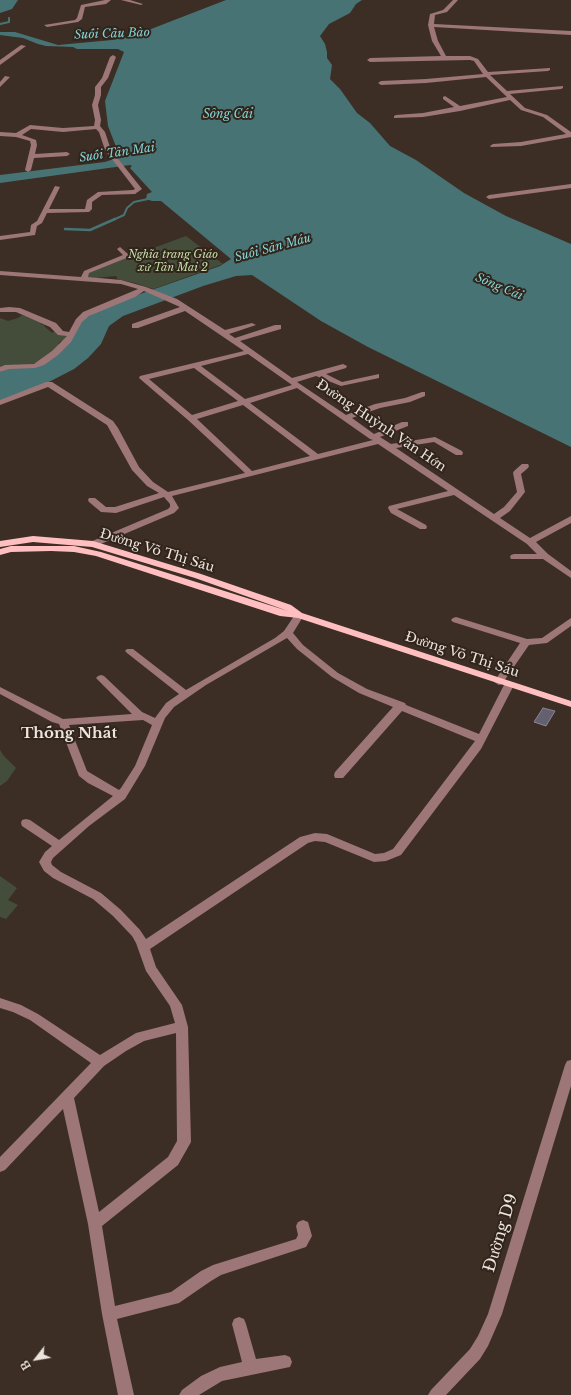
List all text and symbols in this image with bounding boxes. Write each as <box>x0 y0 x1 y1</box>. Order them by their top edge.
water label: Suối Cầu Bào <box>74 25 150 43</box>
water label: Sông Cái <box>203 108 253 122</box>
water label: Suối Tân Mai <box>78 141 156 165</box>
water label: Suối Săn Máu <box>233 231 313 265</box>
park label: Nghĩa trang Giáo xứ Tân Mai 2 <box>128 248 218 274</box>
water label: Sông Cái <box>473 271 525 303</box>
street label: Đường Huỳnh Văn Hớn <box>313 377 449 475</box>
street label: Đường Võ Thị Sáu <box>98 526 216 576</box>
street label: Đường Võ Thị Sáu <box>403 629 521 681</box>
district label: Thống Nhất <box>21 725 117 743</box>
street label: Đường D9 <box>480 1192 522 1274</box>
north arrow <box>16 1339 56 1379</box>
text: B <box>17 1358 34 1373</box>

